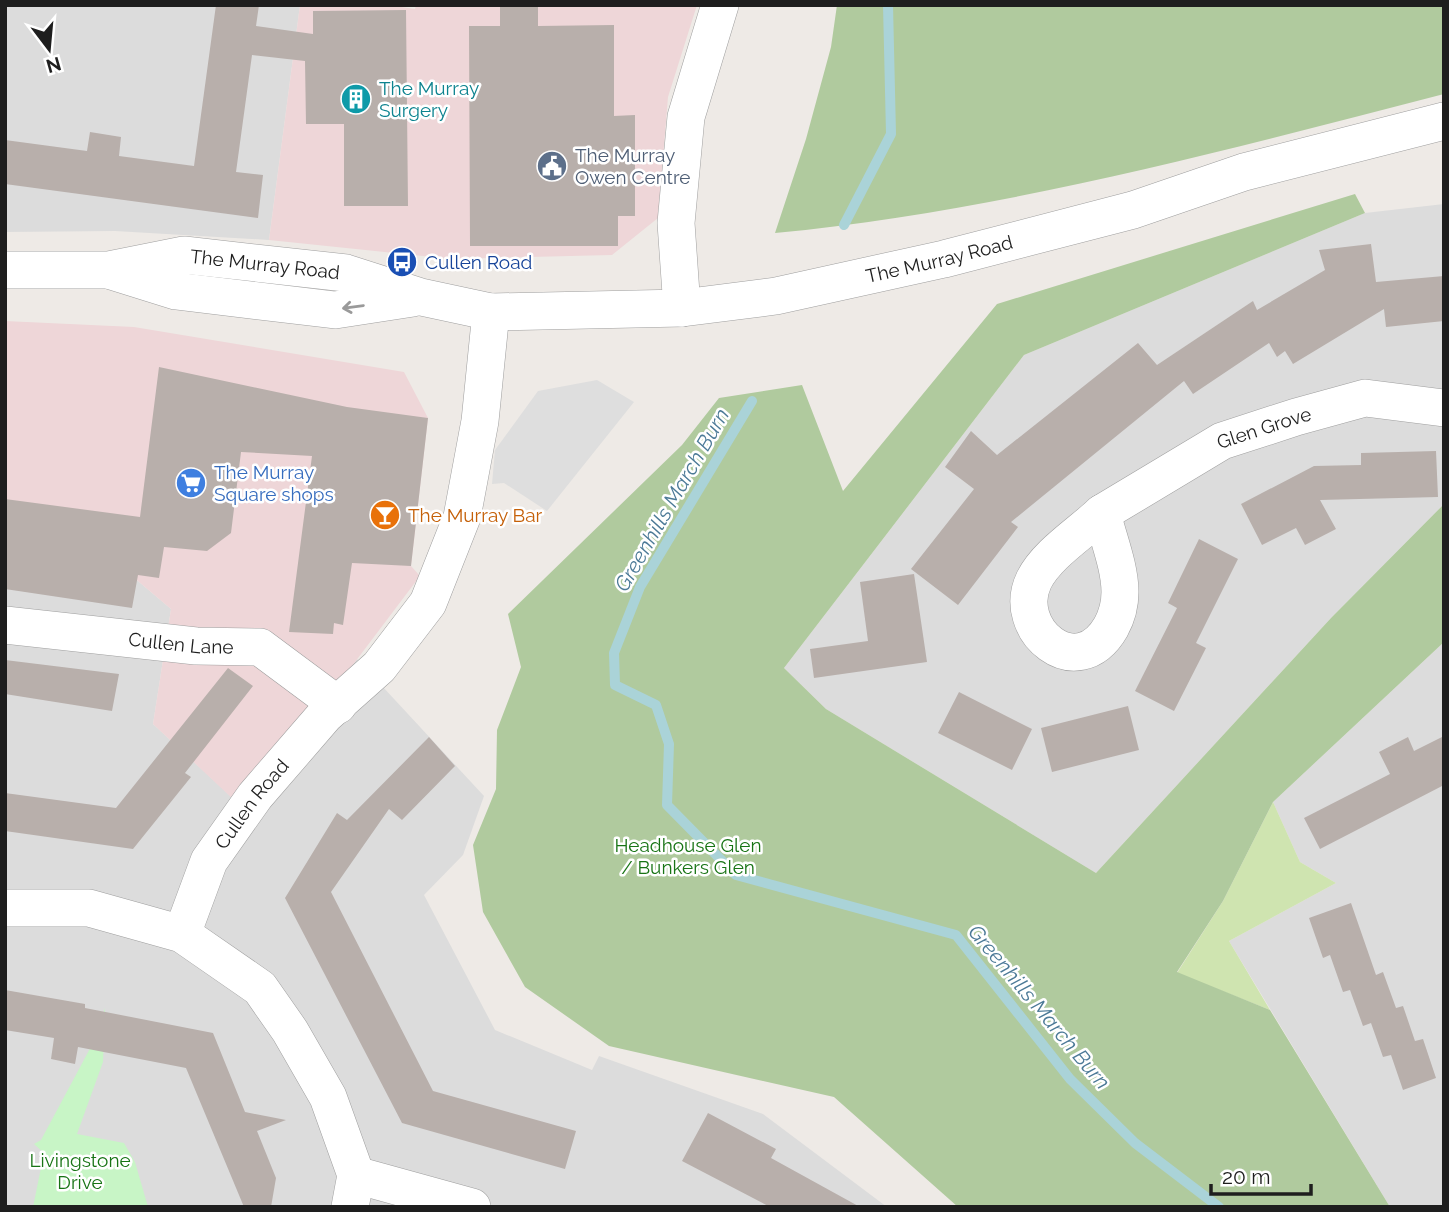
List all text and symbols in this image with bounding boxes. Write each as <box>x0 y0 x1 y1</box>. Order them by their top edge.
north arrow <box>14 14 84 84</box>
text: N <box>44 53 64 78</box>
place label: The Murray Surgery <box>379 77 479 121</box>
building icon: The Murray Surgery <box>339 82 373 116</box>
place label: The Murray Owen Centre <box>575 144 691 188</box>
public building icon: The Murray Owen Centre <box>535 149 569 183</box>
street label: The Murray Road <box>864 231 1015 287</box>
street label: The Murray Road <box>189 245 341 283</box>
bus stop icon: Cullen Road <box>385 245 419 279</box>
place label: Cullen Road <box>425 251 532 273</box>
one-way arrow <box>343 301 365 314</box>
street label: Glen Grove <box>1214 402 1314 453</box>
water label: Greenhills March Burn <box>609 404 734 596</box>
place label: The Murray Square shops <box>214 461 334 505</box>
supermarket icon: The Murray Square shops <box>174 466 208 500</box>
bar icon: The Murray Bar <box>368 498 402 532</box>
place label: The Murray Bar <box>408 504 543 526</box>
street label: Cullen Lane <box>127 628 234 658</box>
street label: Cullen Road <box>210 755 293 853</box>
park label: Headhouse Glen / Bunkers Glen <box>614 834 762 878</box>
water label: Greenhills March Burn <box>963 919 1116 1094</box>
park label: Livingstone Drive <box>29 1149 131 1193</box>
scale bar <box>1211 1152 1311 1196</box>
text: 20 m <box>1222 1164 1270 1189</box>

